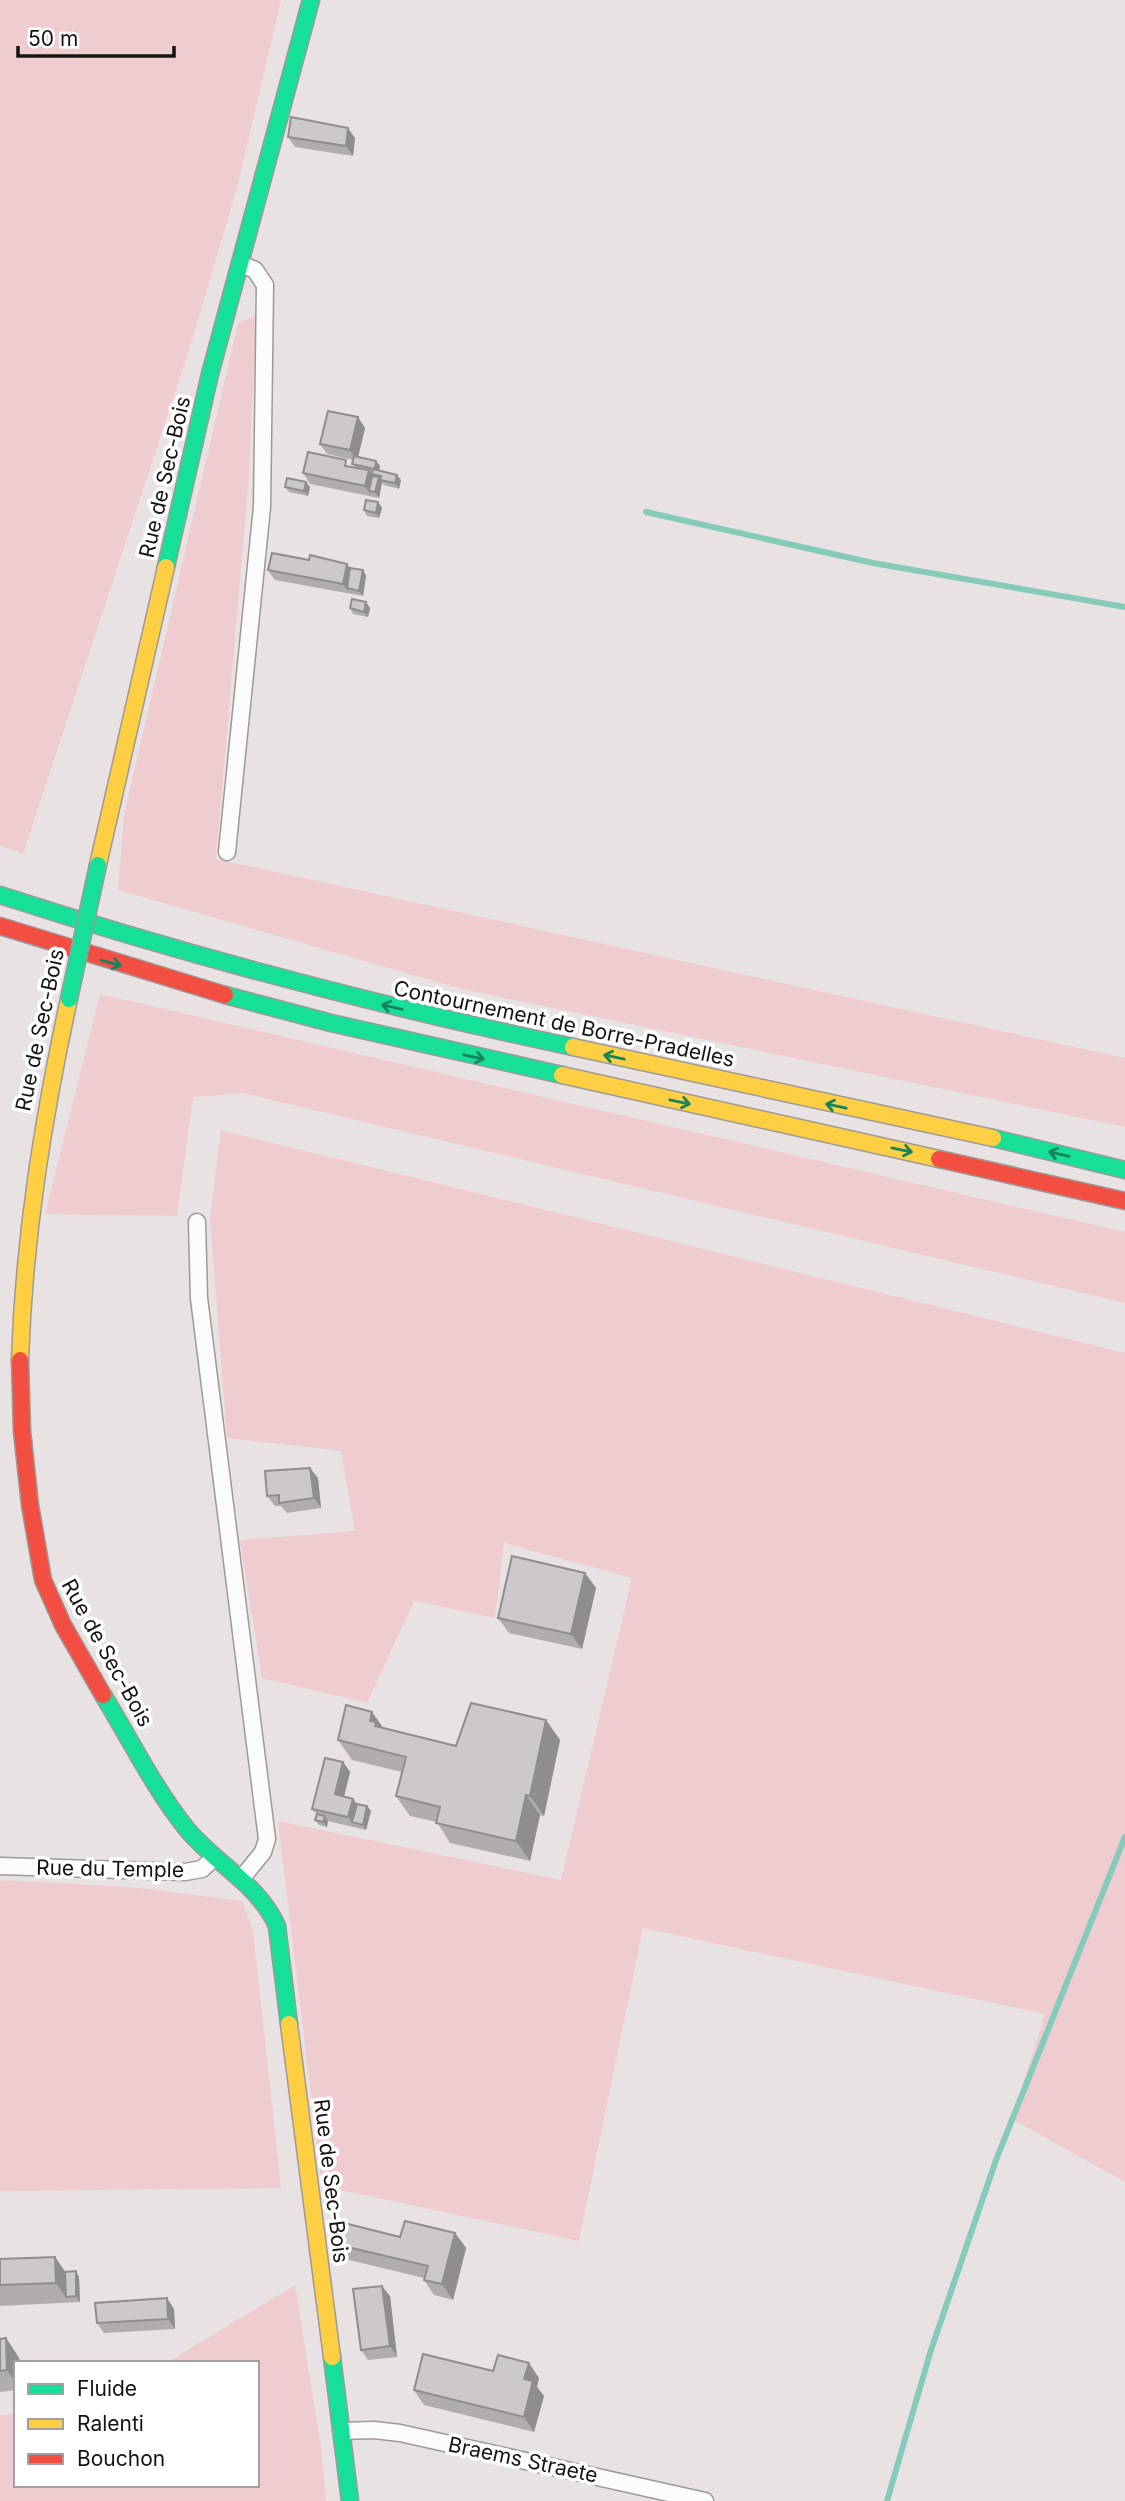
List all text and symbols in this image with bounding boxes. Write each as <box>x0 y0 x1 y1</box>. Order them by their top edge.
scale bar <box>18 14 173 58</box>
text: 50 m <box>28 26 78 51</box>
street label: Rue de Sec-Bois <box>134 394 195 560</box>
street label: Rue de Sec-Bois <box>10 947 69 1113</box>
one-way arrow <box>100 957 122 970</box>
street label: Contournement de Borre-Pradelles <box>392 975 737 1072</box>
one-way arrow <box>381 1000 404 1014</box>
one-way arrow <box>603 1049 626 1063</box>
one-way arrow <box>462 1050 485 1064</box>
one-way arrow <box>668 1095 691 1109</box>
one-way arrow <box>825 1098 848 1112</box>
one-way arrow <box>890 1144 913 1158</box>
one-way arrow <box>1048 1147 1071 1161</box>
street label: Rue de Sec-Bois <box>57 1575 158 1731</box>
street label: Rue du Temple <box>36 1855 184 1882</box>
street label: Rue de Sec-Bois <box>309 2098 354 2264</box>
legend <box>14 2361 259 2487</box>
text: Fluide <box>77 2376 137 2401</box>
text: Ralenti <box>77 2411 144 2436</box>
street label: Braems Straete <box>446 2431 600 2488</box>
text: Bouchon <box>77 2446 165 2471</box>

